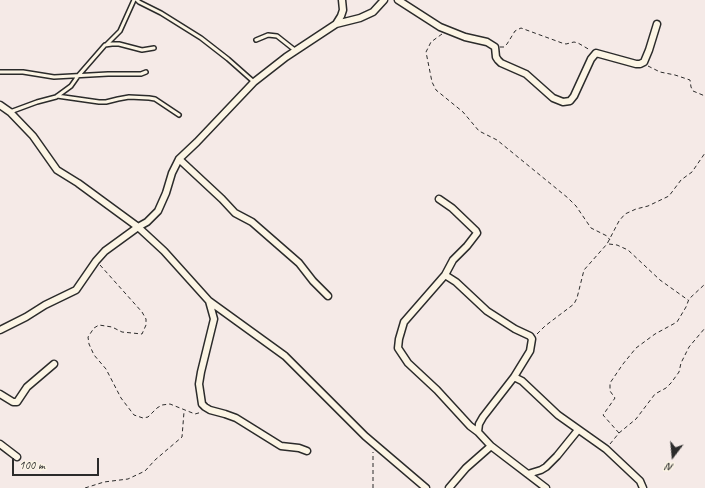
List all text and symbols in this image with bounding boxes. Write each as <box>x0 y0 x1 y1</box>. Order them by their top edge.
north arrow <box>653 436 693 476</box>
scale bar <box>14 450 101 476</box>
text: 100 m <box>19 457 45 473</box>
text: N <box>664 460 675 475</box>

